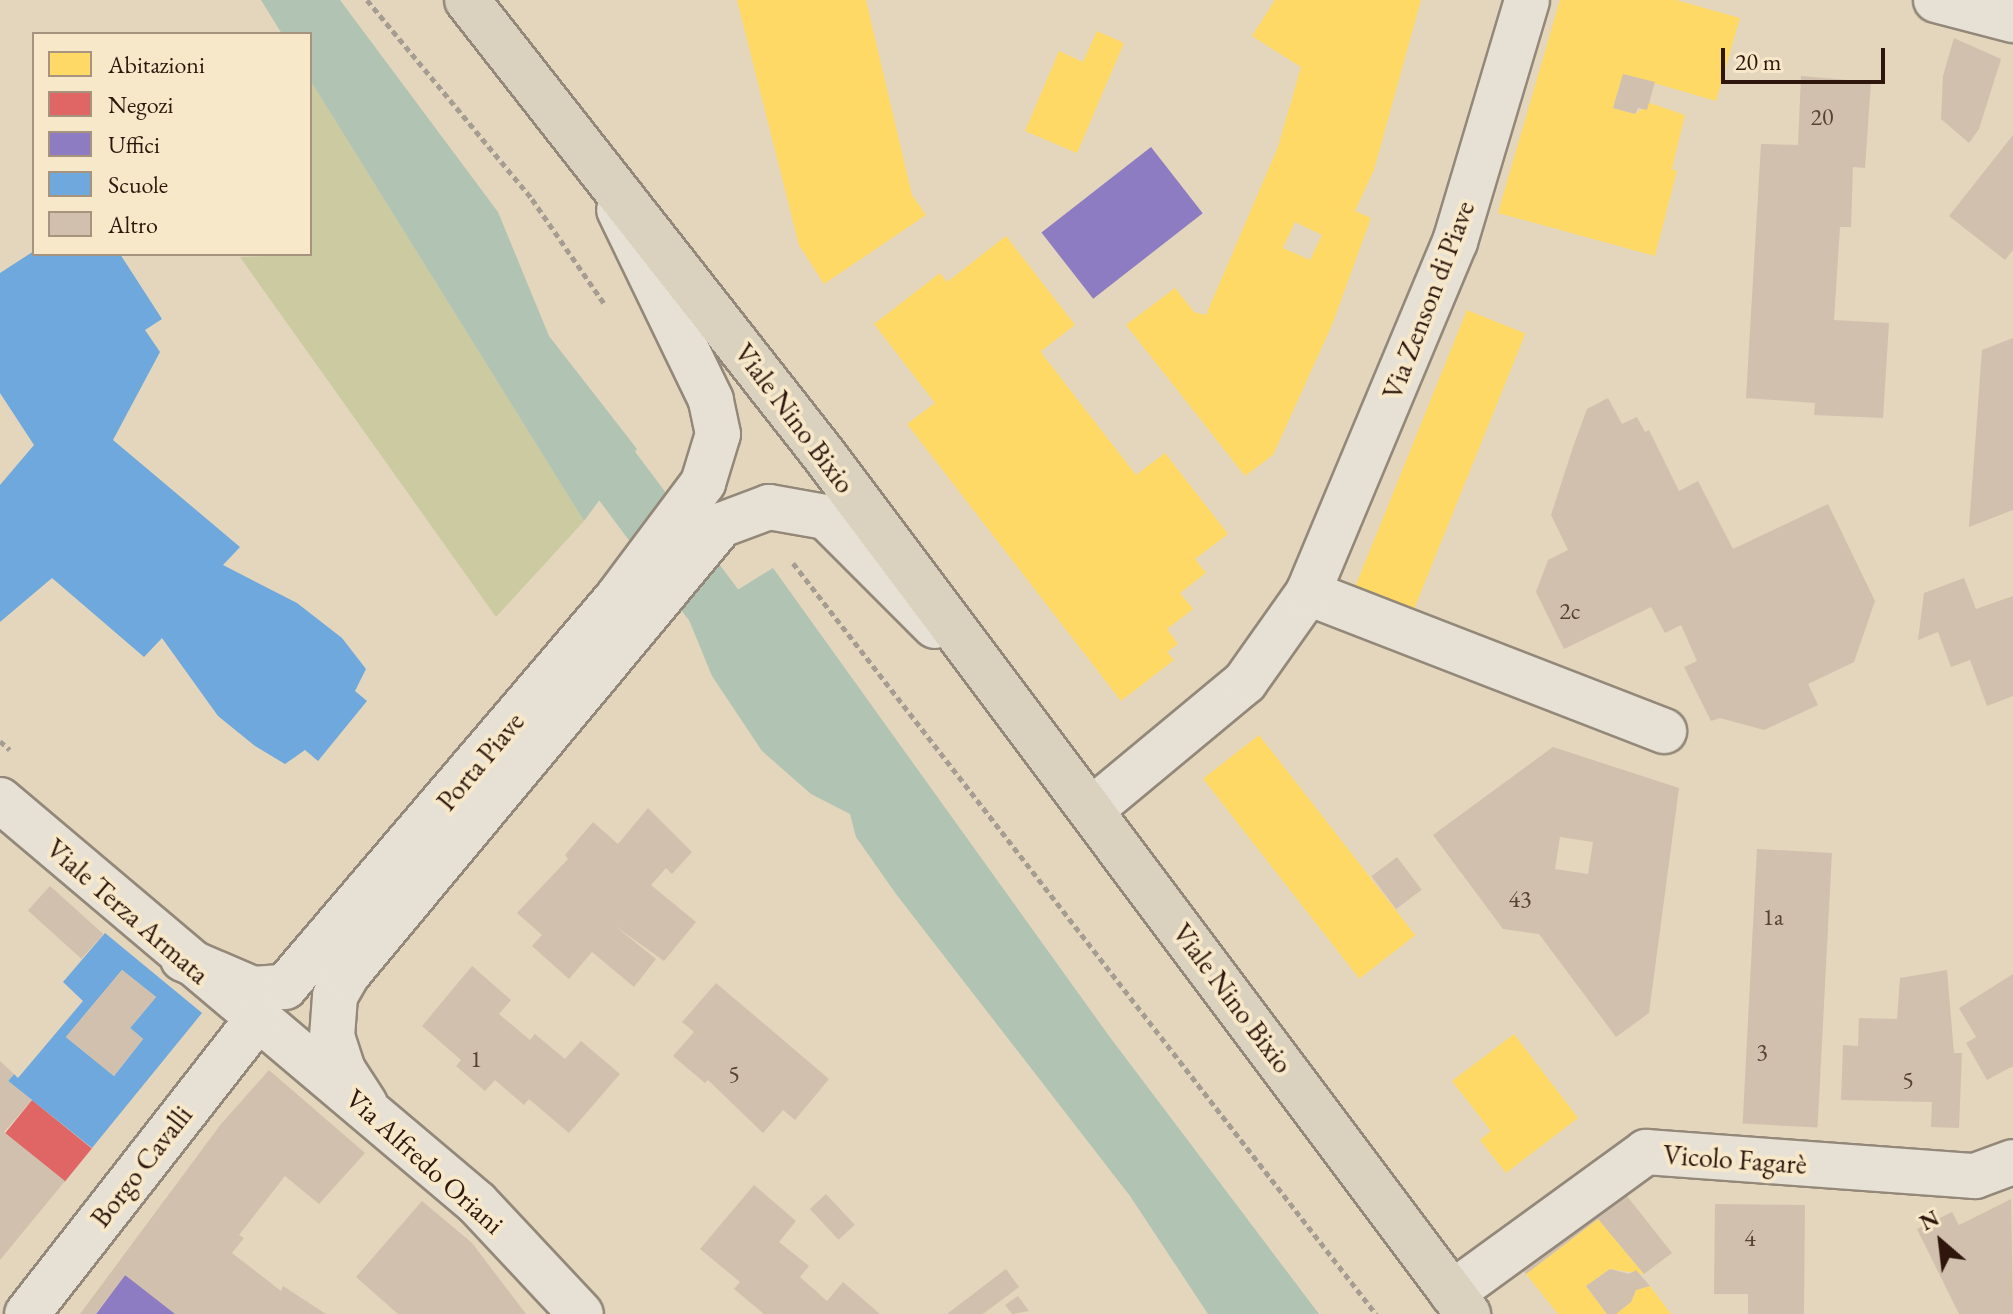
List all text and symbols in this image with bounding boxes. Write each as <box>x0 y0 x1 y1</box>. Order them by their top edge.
legend <box>32 32 312 256</box>
scale bar <box>1725 32 1889 82</box>
text: 20 m <box>1735 46 1782 77</box>
text: Abitazioni <box>108 49 205 80</box>
text: Negozi <box>108 89 173 120</box>
house number: 20 <box>1810 103 1834 131</box>
text: Uffici <box>108 129 160 160</box>
text: Scuole <box>108 169 168 200</box>
street label: Via Zenson di Piave <box>1375 196 1481 404</box>
text: Altro <box>108 209 158 240</box>
street label: Viale Nino Bixio <box>728 336 862 500</box>
house number: 2c <box>1559 597 1581 625</box>
street label: Porta Piave <box>429 705 531 817</box>
street label: Viale Terza Armata <box>40 831 216 991</box>
house number: 43 <box>1508 885 1532 913</box>
house number: 1a <box>1762 903 1784 931</box>
street label: Viale Nino Bixio <box>1166 916 1300 1080</box>
house number: 3 <box>1756 1038 1768 1066</box>
house number: 1 <box>470 1045 482 1073</box>
house number: 5 <box>728 1060 740 1088</box>
house number: 5 <box>1902 1066 1914 1094</box>
street label: Via Alfredo Oriani <box>339 1081 511 1241</box>
street label: Borgo Cavalli <box>83 1098 199 1234</box>
street label: Vicolo Fagarè <box>1662 1137 1808 1181</box>
north arrow <box>1901 1202 1981 1282</box>
text: N <box>1915 1203 1944 1237</box>
house number: 4 <box>1744 1224 1756 1252</box>

